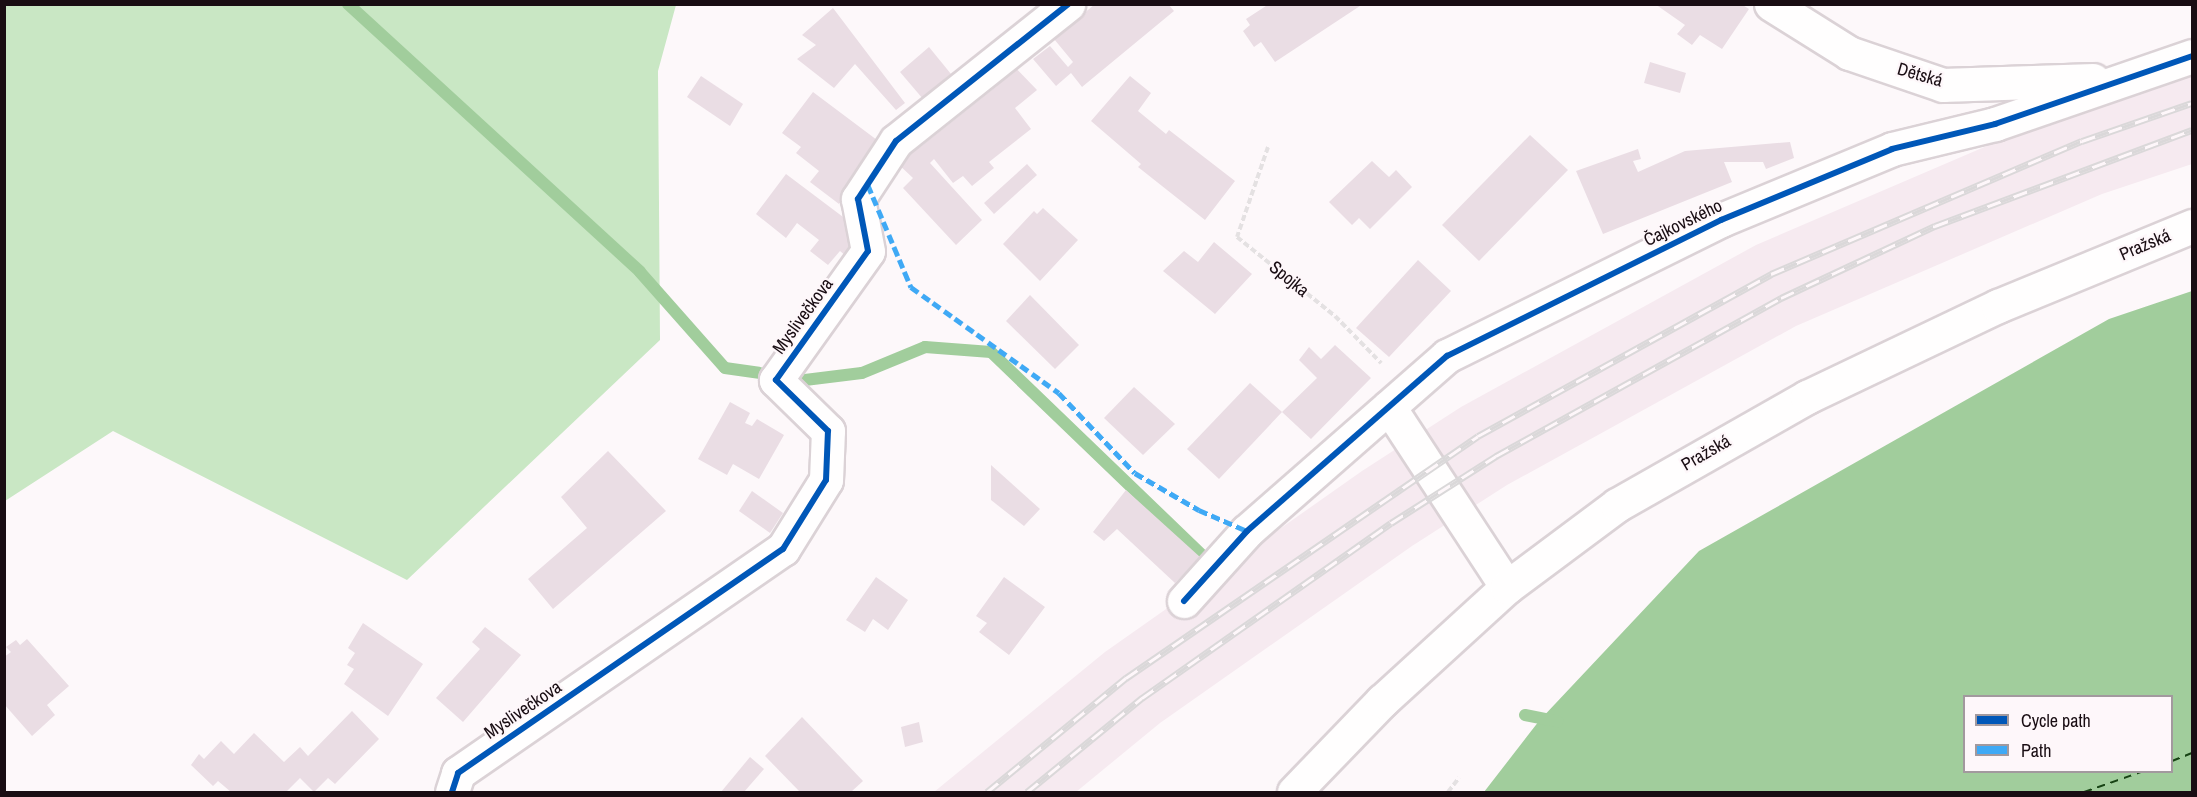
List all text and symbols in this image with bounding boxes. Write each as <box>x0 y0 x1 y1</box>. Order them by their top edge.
street label: Dětská <box>1895 58 1945 92</box>
street label: Čajkovského <box>1640 195 1726 251</box>
street label: Pražská <box>2116 225 2174 265</box>
street label: Spojka <box>1265 256 1313 302</box>
street label: Myslivečkova <box>768 274 838 358</box>
street label: Pražská <box>1678 430 1734 476</box>
street label: Myslivečkova <box>480 676 566 744</box>
legend <box>1963 695 2173 773</box>
text: Cycle path <box>2021 708 2091 733</box>
text: Path <box>2021 738 2051 763</box>

